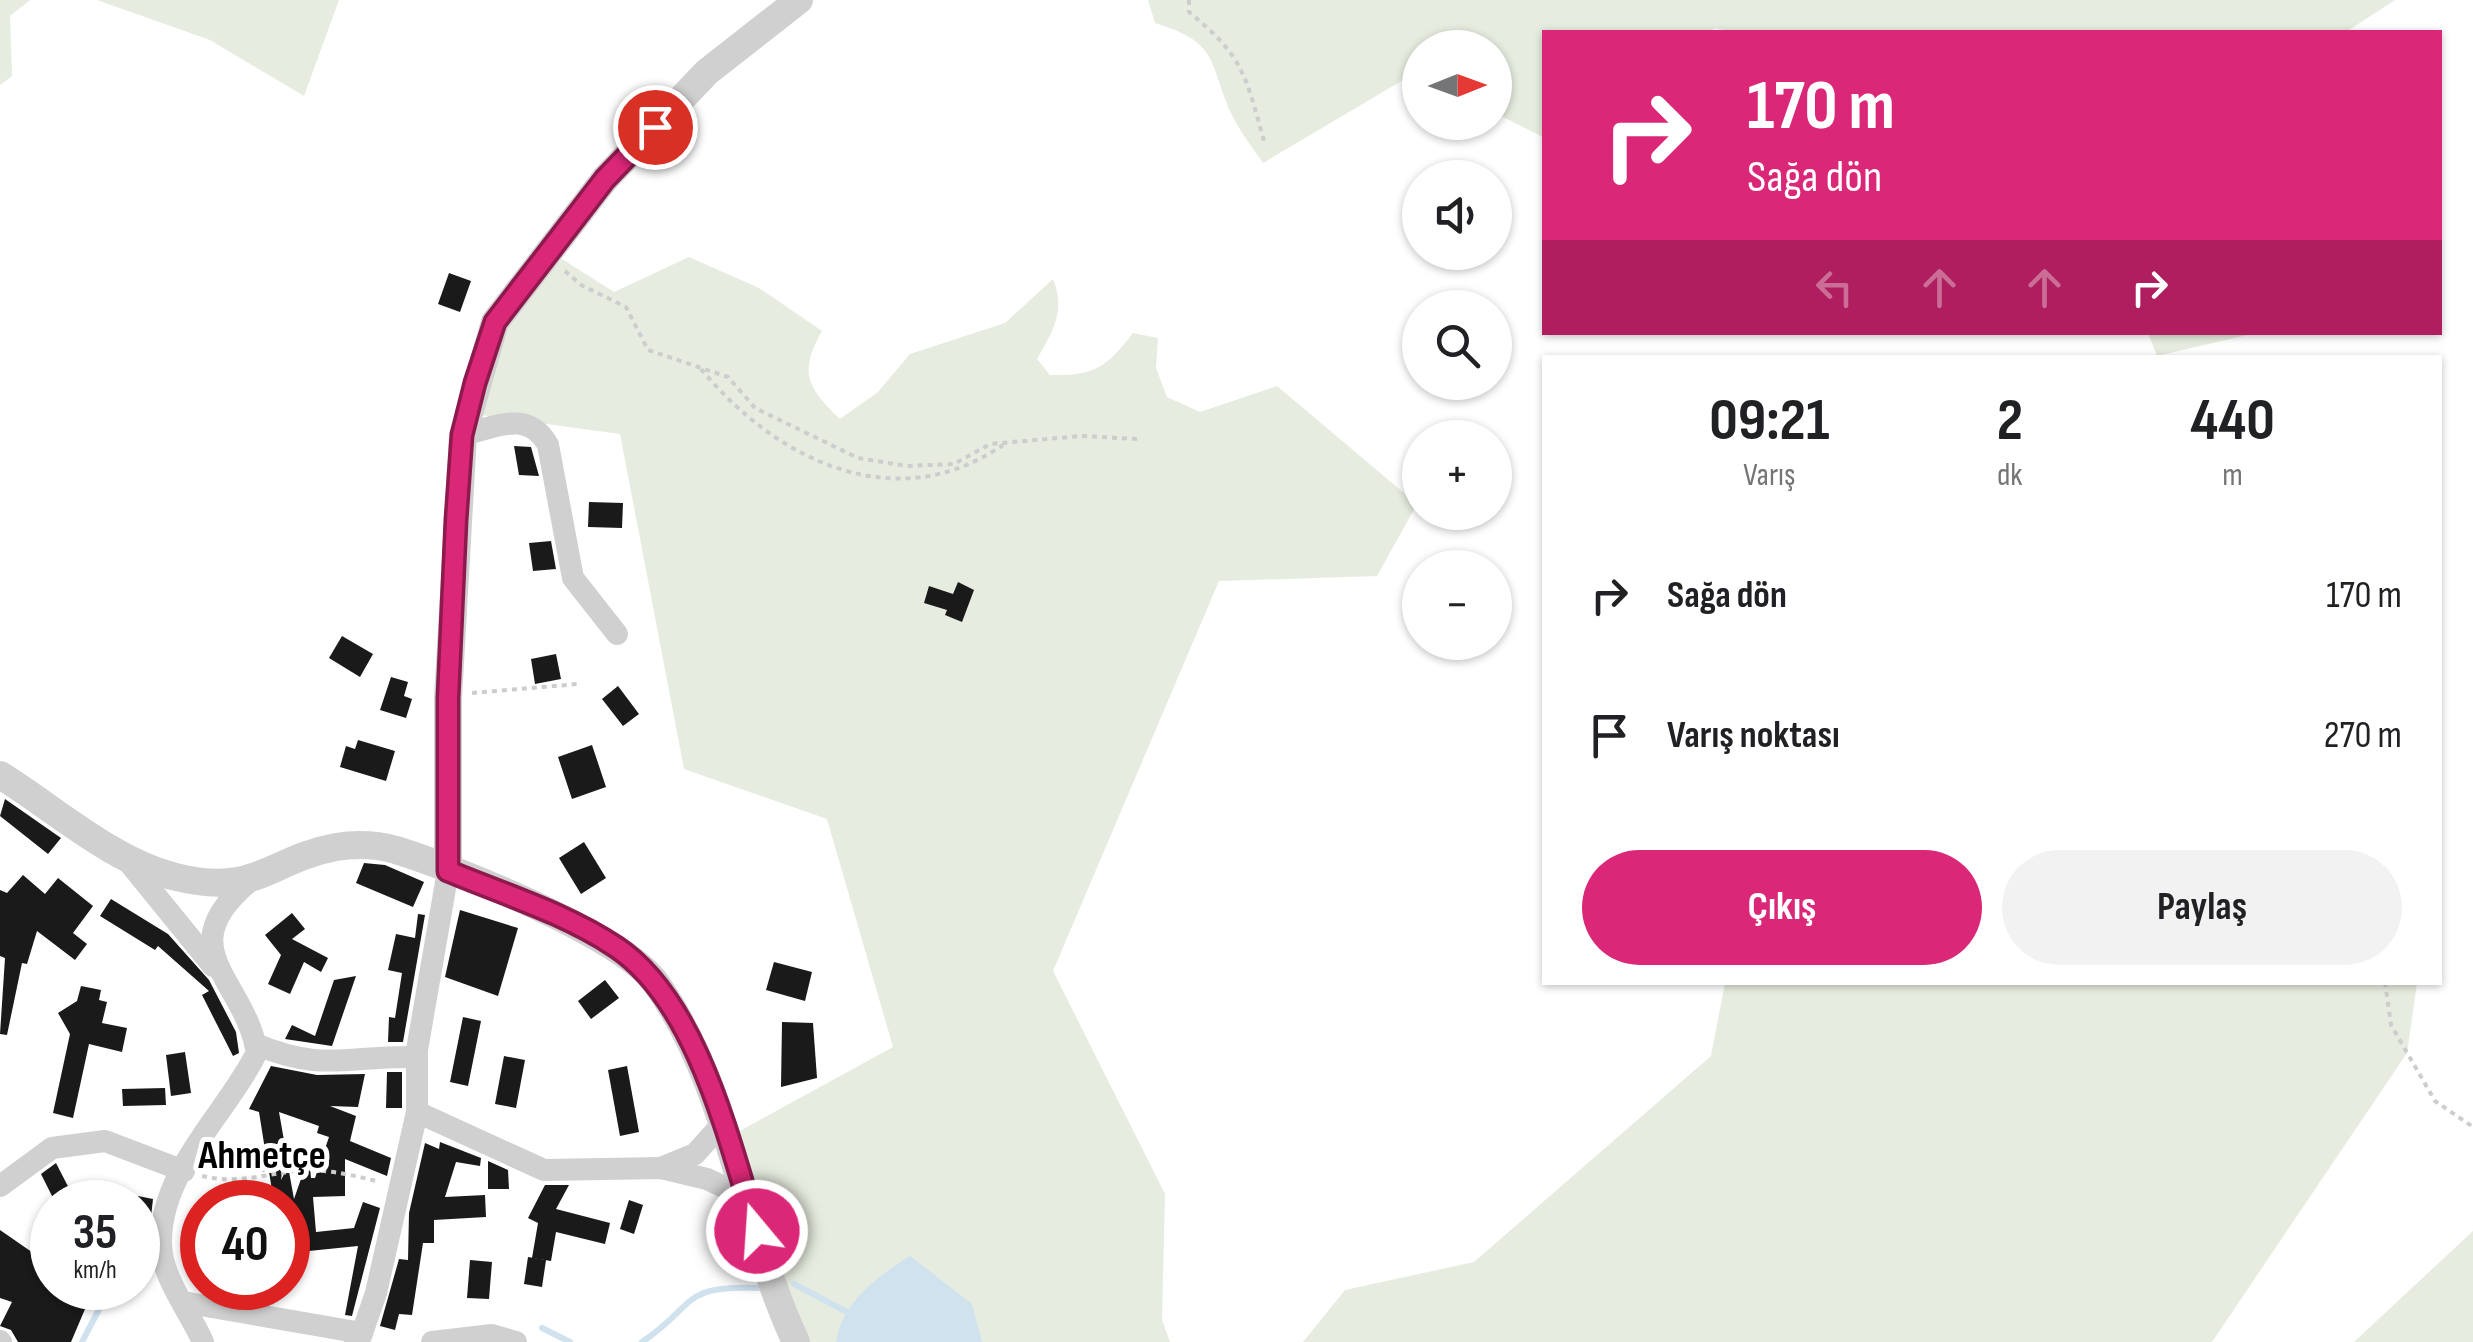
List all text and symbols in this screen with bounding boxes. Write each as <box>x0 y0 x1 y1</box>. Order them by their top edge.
north arrow <box>1402 30 1512 140</box>
map controls <box>1402 30 1512 660</box>
text: 170 m <box>1747 65 1895 149</box>
icon: right <box>1582 70 1712 200</box>
pin <box>613 85 698 170</box>
icon: arrive <box>628 100 683 155</box>
text: Sağa dön <box>1747 150 1882 205</box>
button: sound <box>1402 160 1512 270</box>
icon: left <box>1807 260 1862 315</box>
icon: ahead <box>1912 260 1967 315</box>
icon: ahead <box>2017 260 2072 315</box>
icon: right <box>2122 260 2177 315</box>
button: search <box>1402 290 1512 400</box>
text: 09:21 <box>1709 385 1829 457</box>
text: 2 <box>1997 385 2023 457</box>
text: 440 <box>2190 385 2275 457</box>
button: + <box>1402 420 1512 530</box>
text: Varış <box>1743 456 1796 495</box>
text: dk <box>1997 456 2023 495</box>
text: m <box>2222 456 2243 495</box>
button: − <box>1402 550 1512 660</box>
icon: right <box>1582 568 1637 623</box>
text: Sağa dön <box>1667 573 1787 618</box>
text: 170 m <box>2326 573 2402 618</box>
icon: arrive <box>1582 708 1637 763</box>
text: Varış noktası <box>1667 713 1840 758</box>
text: 270 m <box>2324 713 2402 758</box>
button: Çıkış <box>1582 850 1982 965</box>
button: Paylaş <box>2002 850 2402 965</box>
district label: Ahmetçe <box>197 1132 326 1180</box>
position arrow <box>705 1179 809 1283</box>
speed limit sign: 40 <box>180 1180 310 1310</box>
text: 35 <box>73 1203 117 1263</box>
text: km/h <box>73 1255 117 1286</box>

